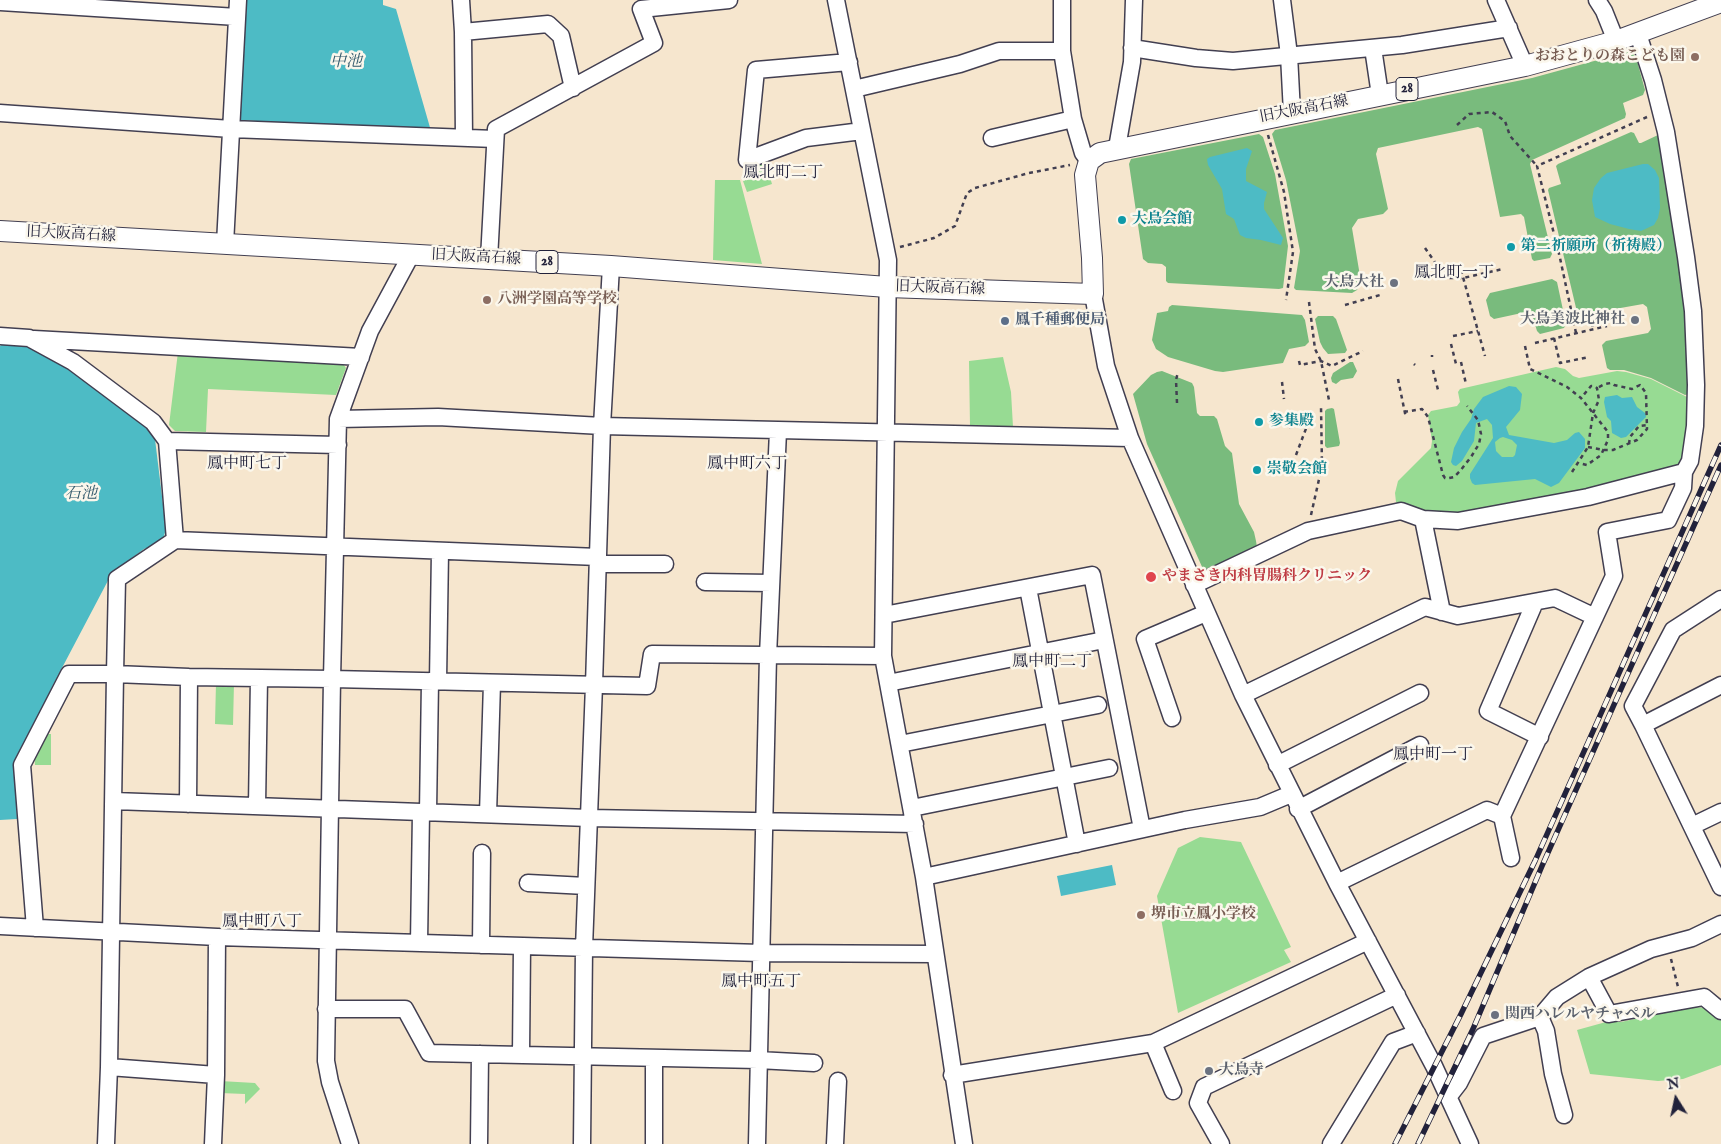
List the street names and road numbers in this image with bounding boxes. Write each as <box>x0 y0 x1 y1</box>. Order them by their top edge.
road number: 28 <box>1396 78 1418 100</box>
street label: 旧大阪高石線 <box>1258 93 1350 127</box>
street label: 旧大阪高石線 <box>26 224 116 246</box>
street label: 旧大阪高石線 <box>431 247 521 269</box>
road number: 28 <box>536 250 558 274</box>
street label: 旧大阪高石線 <box>895 278 985 300</box>

